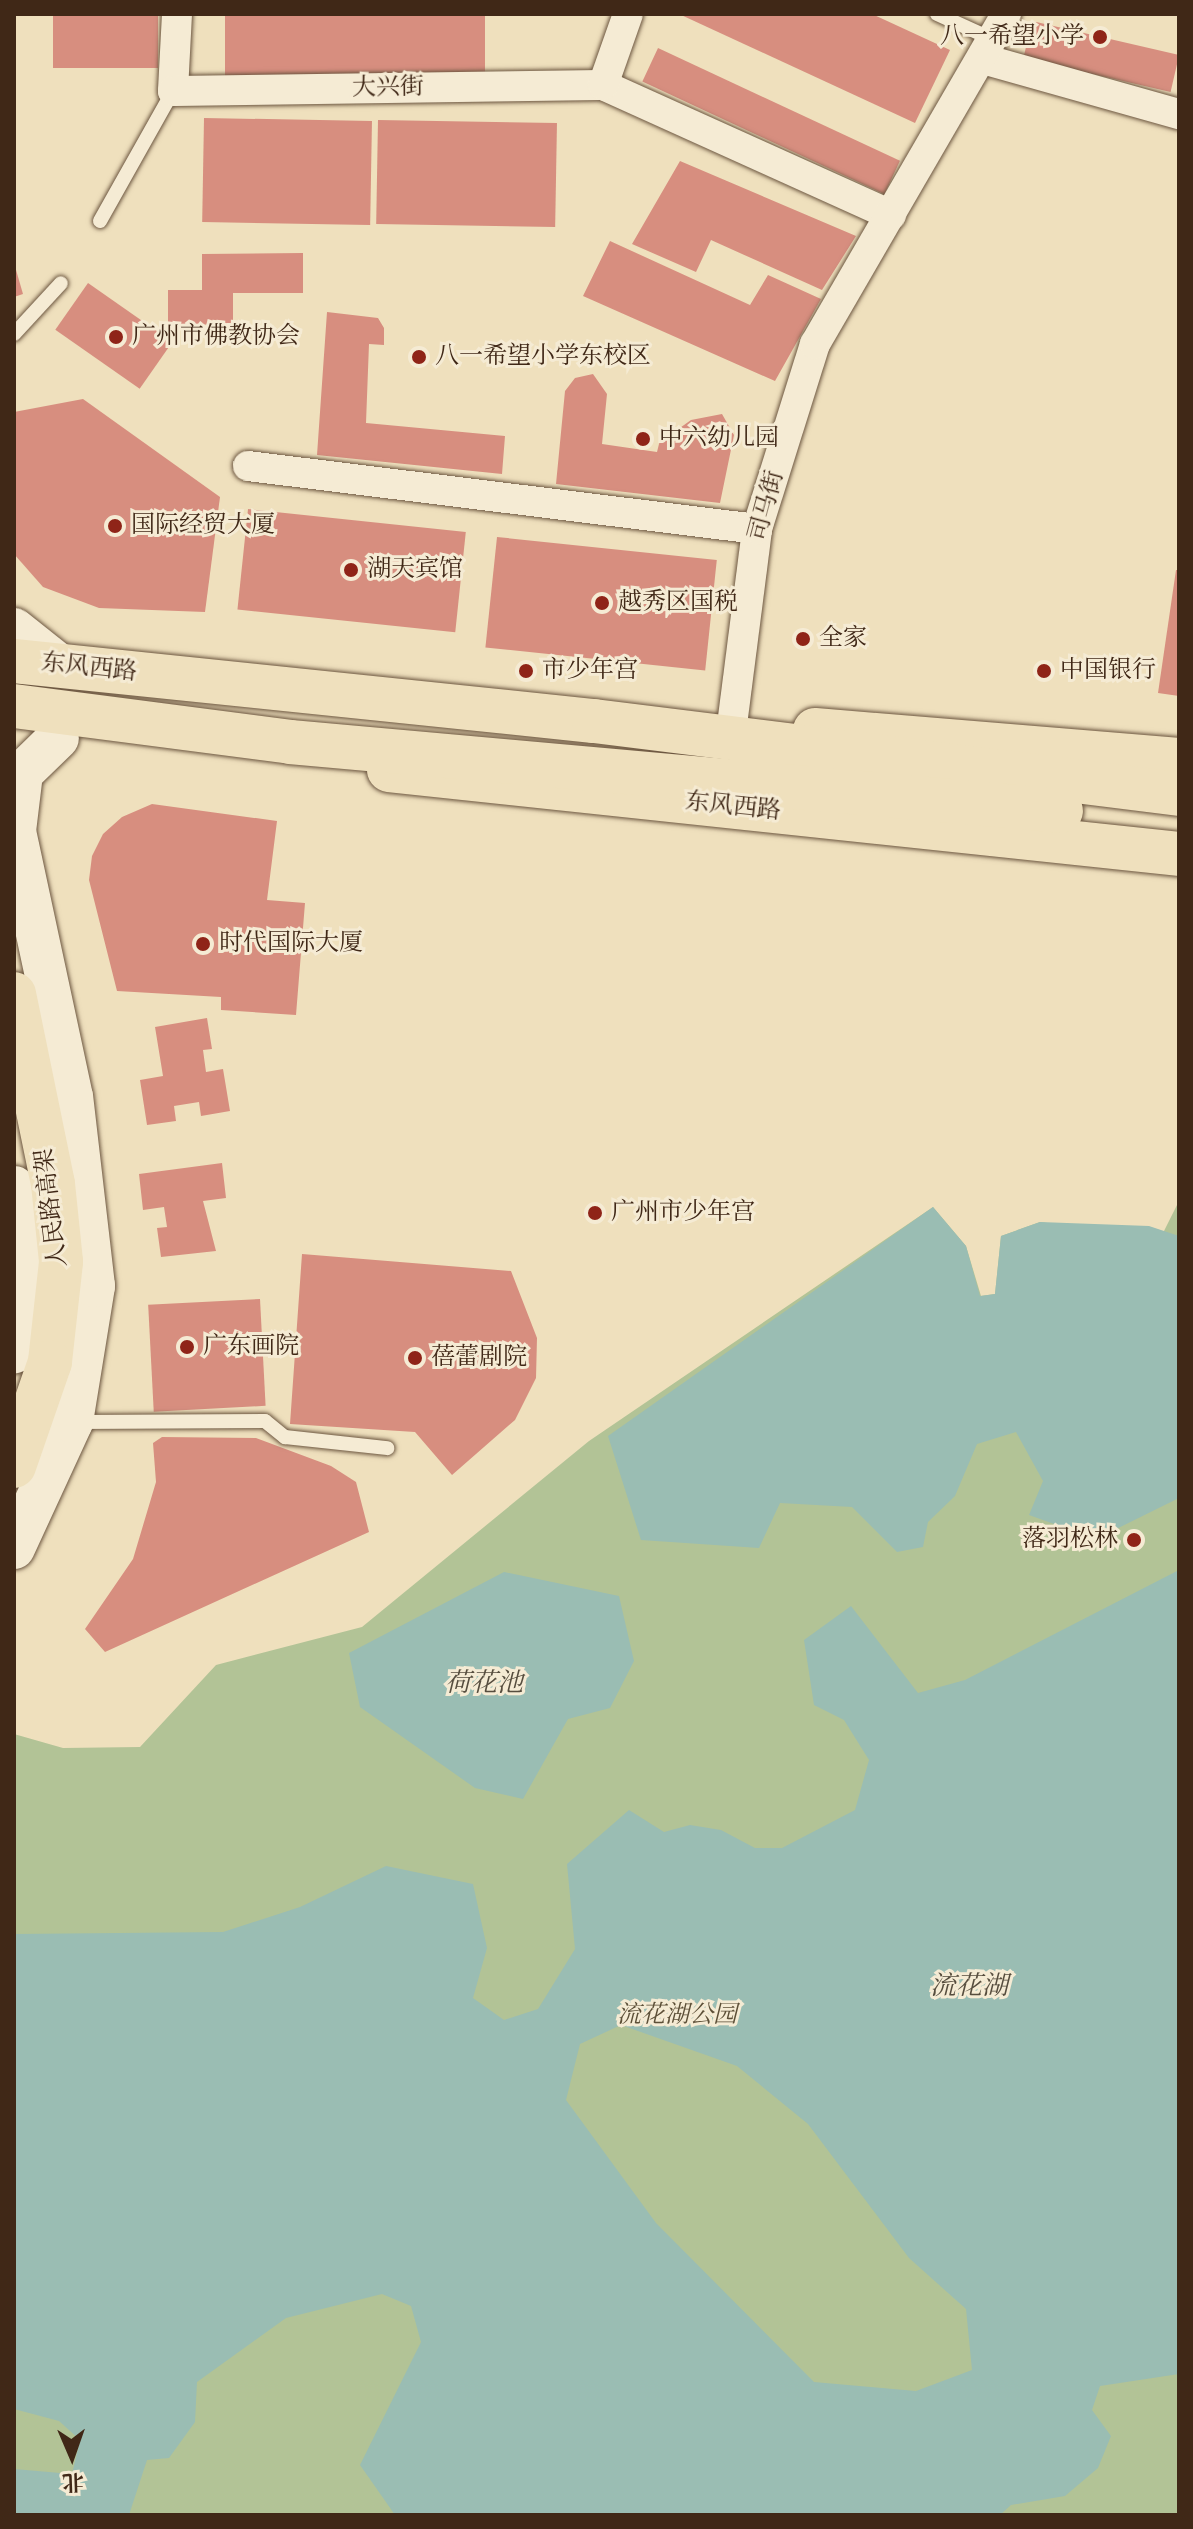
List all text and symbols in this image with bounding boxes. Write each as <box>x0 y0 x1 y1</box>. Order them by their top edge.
place label: 八一希望小学 <box>940 23 1084 51</box>
marker: 八一希望小学 <box>1091 28 1109 46</box>
street label: 大兴街 <box>352 73 424 103</box>
place label: 广州市佛教协会 <box>132 323 300 351</box>
marker: 广州市佛教协会 <box>107 328 125 346</box>
place label: 八一希望小学东校区 <box>435 343 651 371</box>
marker: 八一希望小学东校区 <box>410 348 428 366</box>
place label: 中六幼儿园 <box>659 425 779 453</box>
marker: 中六幼儿园 <box>634 430 652 448</box>
street label: 司马街 <box>744 467 790 545</box>
place label: 国际经贸大厦 <box>131 512 275 540</box>
marker: 国际经贸大厦 <box>106 517 124 535</box>
place label: 湖天宾馆 <box>367 556 463 584</box>
marker: 湖天宾馆 <box>342 561 360 579</box>
place label: 越秀区国税 <box>618 589 738 617</box>
marker: 越秀区国税 <box>593 594 611 612</box>
place label: 全家 <box>819 625 867 653</box>
marker: 全家 <box>794 630 812 648</box>
street label: 东风西路 <box>40 649 138 687</box>
place label: 市少年宫 <box>542 657 638 685</box>
place label: 中国银行 <box>1060 657 1156 685</box>
marker: 市少年宫 <box>517 662 535 680</box>
marker: 中国银行 <box>1035 662 1053 680</box>
street label: 东风西路 <box>684 788 782 826</box>
place label: 时代国际大厦 <box>219 930 363 958</box>
marker: 时代国际大厦 <box>194 935 212 953</box>
street label: 人民路高架 <box>30 1147 74 1269</box>
place label: 广州市少年宫 <box>611 1199 755 1227</box>
marker: 广州市少年宫 <box>586 1204 604 1222</box>
place label: 广东画院 <box>203 1333 299 1361</box>
marker: 广东画院 <box>178 1338 196 1356</box>
place label: 蓓蕾剧院 <box>431 1344 527 1372</box>
marker: 蓓蕾剧院 <box>406 1349 424 1367</box>
place label: 落羽松林 <box>1022 1526 1118 1554</box>
marker: 落羽松林 <box>1125 1531 1143 1549</box>
water label: 荷花池 <box>445 1668 523 1700</box>
water label: 流花湖 <box>930 1971 1008 2003</box>
park label: 流花湖公园 <box>617 2002 737 2030</box>
north arrow <box>32 2417 112 2497</box>
text: 北 <box>61 2468 84 2495</box>

